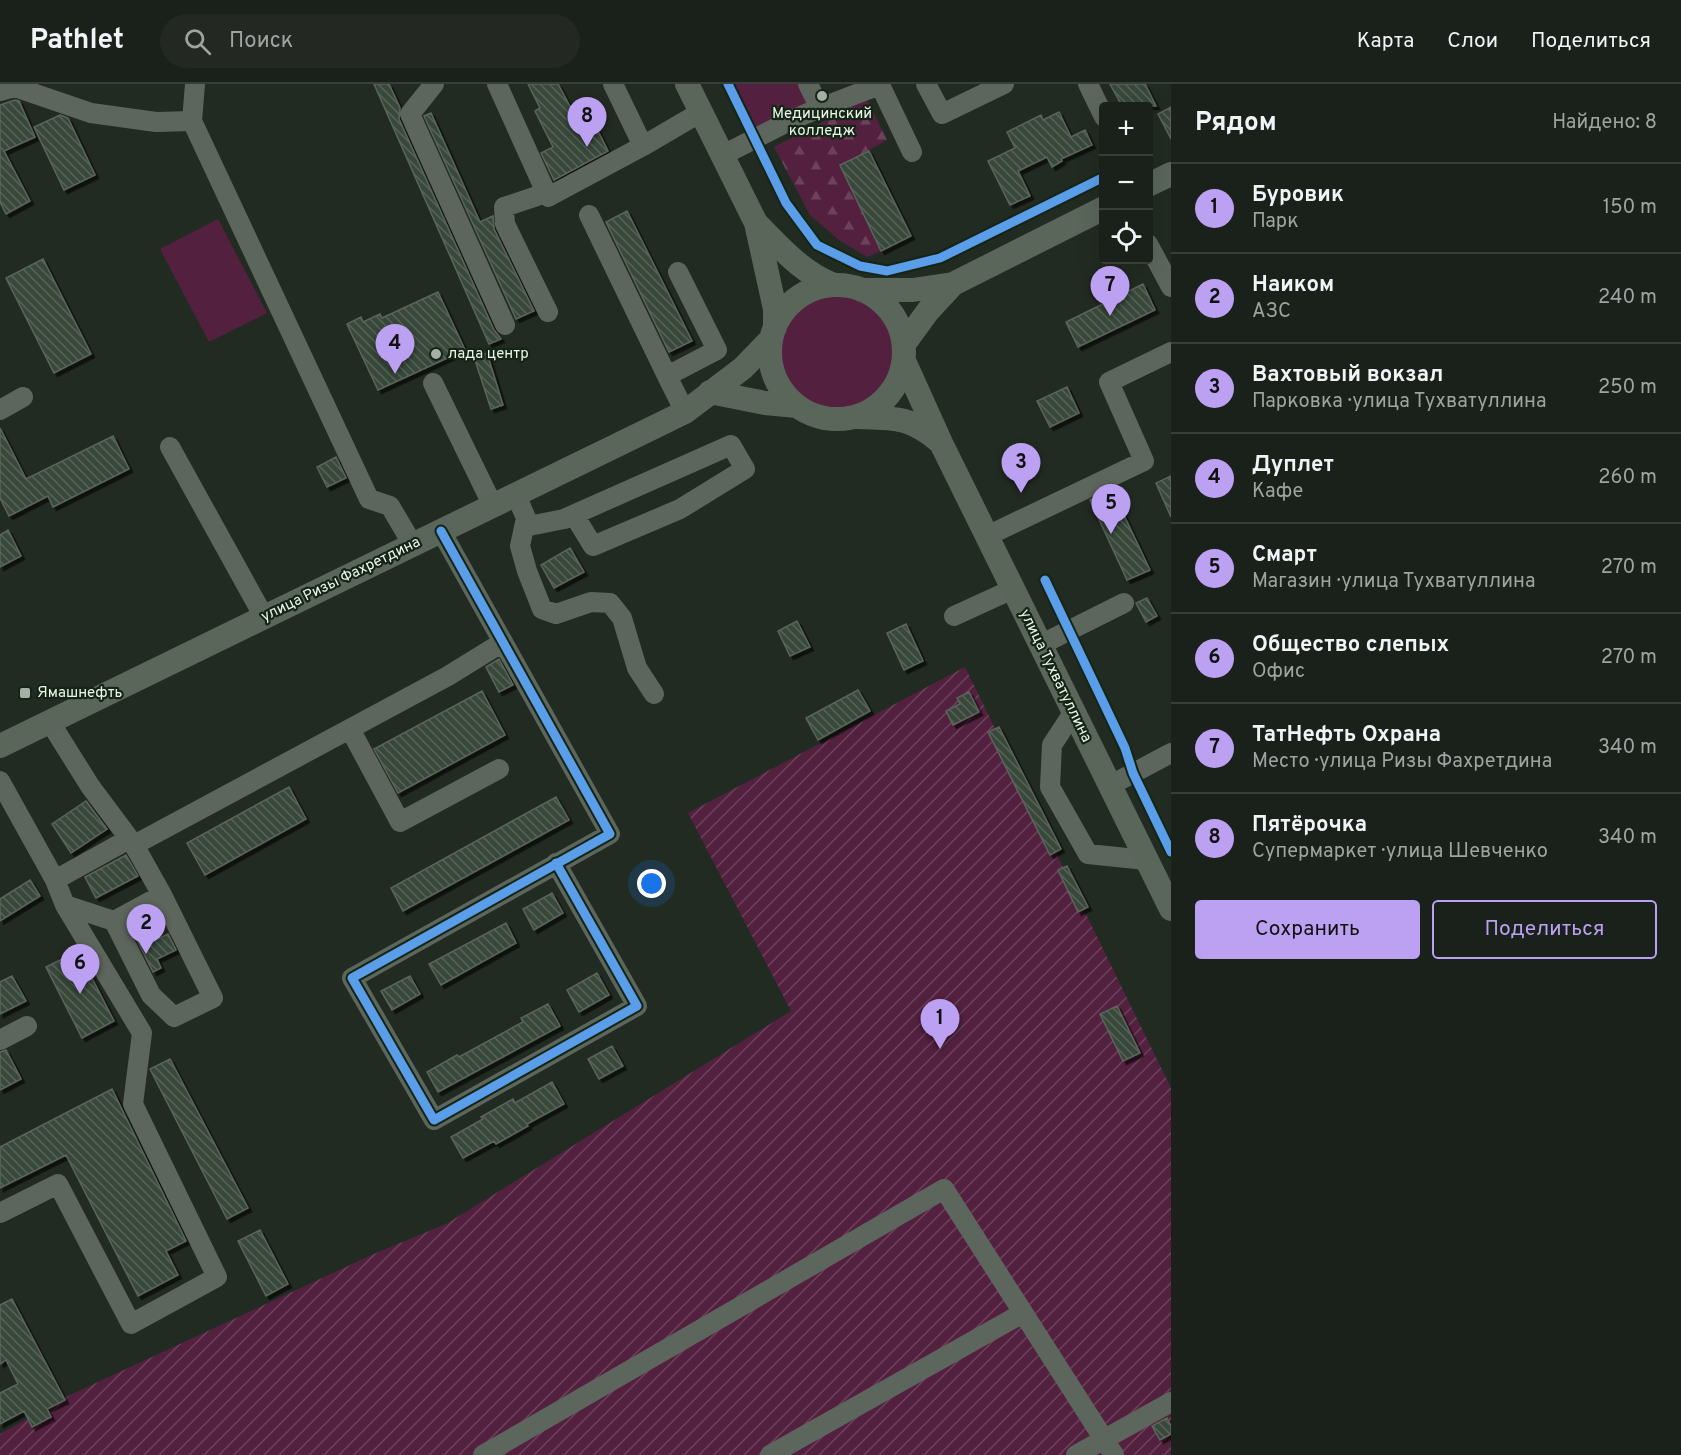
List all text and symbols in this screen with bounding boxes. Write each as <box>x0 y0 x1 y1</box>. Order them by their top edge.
search box <box>160 14 580 68</box>
text: Pathlet <box>30 23 124 59</box>
icon: search <box>181 25 214 58</box>
text: Поиск <box>229 28 293 55</box>
text: Карта <box>1357 28 1414 55</box>
text: Слои <box>1447 28 1498 55</box>
text: Поделиться <box>1531 28 1651 55</box>
marker: Медицинский колледж <box>815 89 829 103</box>
pin: 8 <box>568 98 606 147</box>
map controls <box>1099 102 1153 264</box>
button: + <box>1099 102 1153 156</box>
place label: Медицинский колледж <box>772 105 872 141</box>
text: Рядом <box>1195 107 1277 140</box>
text: Найдено: 8 <box>1552 110 1657 136</box>
button: − <box>1099 156 1153 210</box>
text: Буровик <box>1252 182 1344 209</box>
text: 1 <box>1211 195 1219 221</box>
text: 150 m <box>1603 195 1657 221</box>
text: Парк <box>1252 209 1299 235</box>
button: locate <box>1099 210 1153 264</box>
pin: 7 <box>1090 266 1130 316</box>
text: Наиком <box>1252 272 1334 299</box>
text: 2 <box>1208 285 1221 311</box>
text: 240 m <box>1598 285 1657 311</box>
text: АЗС <box>1252 299 1291 325</box>
pin: 4 <box>376 324 414 374</box>
place label: лада центр <box>448 345 529 364</box>
marker: лада центр <box>429 347 443 361</box>
text: Вахтовый вокзал <box>1252 362 1443 389</box>
text: 3 <box>1209 375 1221 401</box>
text: 250 m <box>1598 375 1657 401</box>
text: Парковка · улица Тухватуллина <box>1252 389 1547 415</box>
pin: 3 <box>1002 444 1040 493</box>
text: Дуплет <box>1252 452 1334 479</box>
text: 4 <box>1208 465 1221 491</box>
text: 260 m <box>1598 465 1657 491</box>
text: Кафе <box>1252 479 1303 505</box>
pin: 5 <box>1092 484 1130 534</box>
street label: улица Ризы Фахретдина <box>258 533 424 627</box>
text: Смарт <box>1252 542 1317 569</box>
text: 5 <box>1208 555 1221 581</box>
text: 270 m <box>1601 555 1657 581</box>
text: Магазин · улица Тухватуллина <box>1252 569 1535 595</box>
street label: улица Тухватуллина <box>1015 606 1095 746</box>
text: Общество слепых <box>1252 632 1449 659</box>
text: 6 <box>1208 645 1221 671</box>
text: 270 m <box>1601 645 1657 671</box>
text: Офис <box>1252 659 1305 685</box>
place label: Ямашнефть <box>37 684 123 703</box>
marker: Ямашнефть <box>18 686 32 700</box>
text: ТатНефть Охрана <box>1252 722 1441 749</box>
text: 7 <box>1209 735 1220 761</box>
text: 340 m <box>1598 735 1657 761</box>
text: Место · улица Ризы Фахретдина <box>1252 749 1552 775</box>
text: Пятёрочка <box>1252 812 1367 839</box>
text: 8 <box>1208 825 1221 851</box>
text: 340 m <box>1598 825 1657 851</box>
text: Супермаркет · улица Шевченко <box>1252 839 1548 865</box>
your location <box>637 869 666 898</box>
button: Сохранить <box>1195 900 1420 959</box>
button: Поделиться <box>1432 900 1657 959</box>
pin: 2 <box>126 904 166 954</box>
pin: 6 <box>60 944 100 994</box>
pin: 1 <box>920 1000 960 1049</box>

